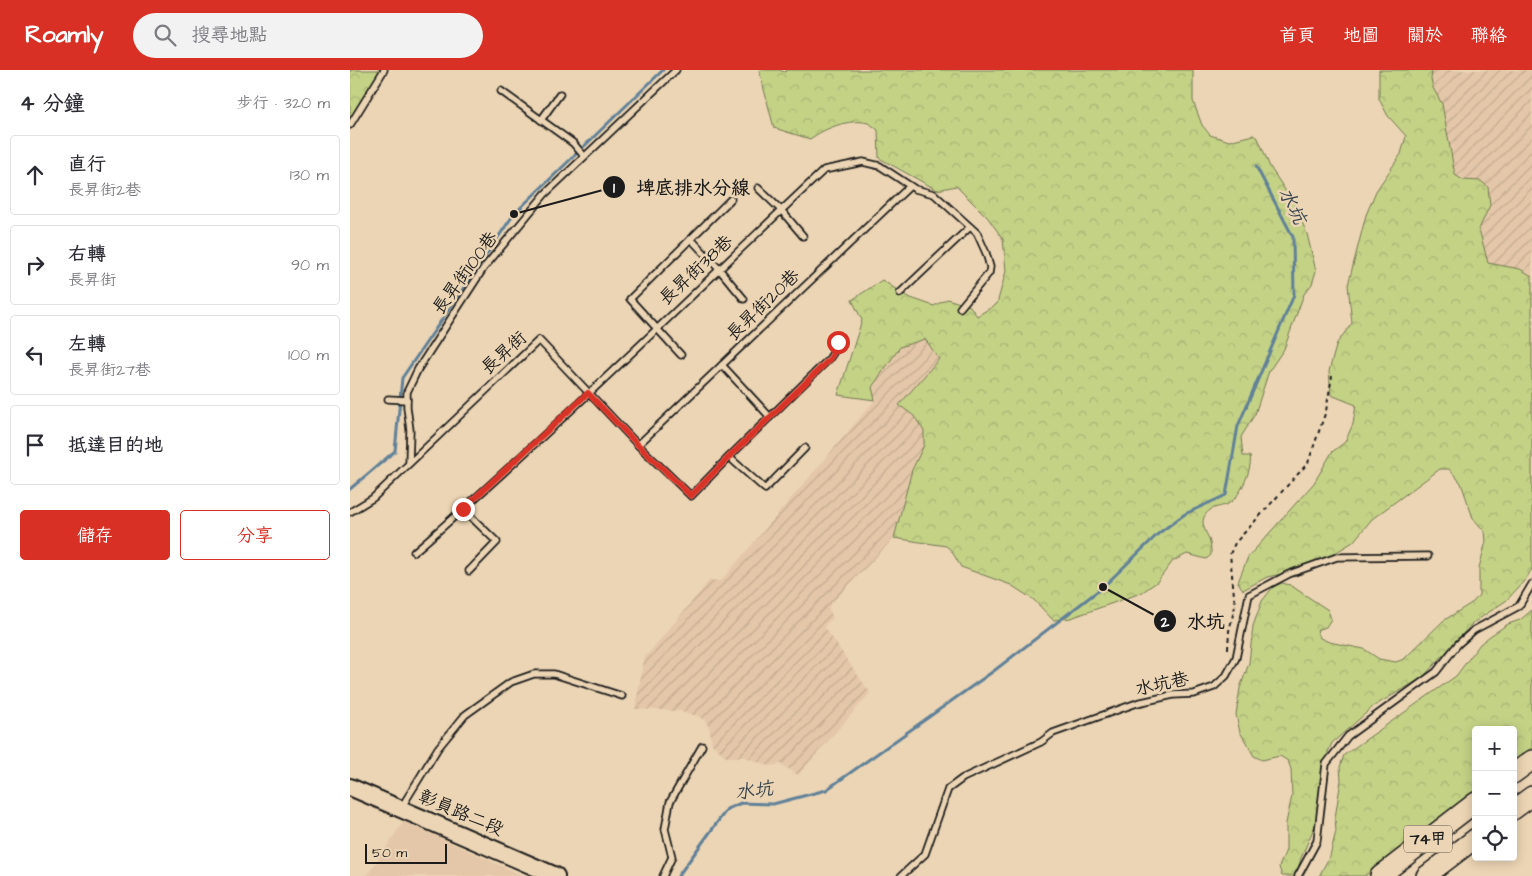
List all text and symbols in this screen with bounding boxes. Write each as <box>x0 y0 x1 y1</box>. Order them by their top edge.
search box <box>133 13 483 58</box>
text: Roamly <box>25 18 103 52</box>
icon: search <box>151 21 179 49</box>
text: 搜尋地點 <box>191 22 267 49</box>
text: 首頁 <box>1279 23 1315 48</box>
text: 地圖 <box>1343 23 1379 48</box>
text: 關於 <box>1407 23 1443 48</box>
text: 聯絡 <box>1471 23 1507 48</box>
text: 4 分鐘 <box>20 89 85 118</box>
text: 步行 · 320 m <box>237 92 330 114</box>
text: 直行 <box>68 151 106 178</box>
icon: ahead <box>21 161 49 189</box>
text: 130 m <box>290 164 329 186</box>
callout: 埤底排水分線 <box>601 170 760 204</box>
text: 埤底排水分線 <box>636 175 750 202</box>
text: 1 <box>613 178 615 199</box>
text: 長昇街2巷 <box>68 179 141 201</box>
water label: 水坑 <box>1271 183 1314 231</box>
street label: 長昇街100巷 <box>426 226 504 320</box>
street label: 長昇街38巷 <box>654 229 738 311</box>
text: 右轉 <box>68 241 106 268</box>
icon: right <box>21 251 49 279</box>
text: 90 m <box>291 254 329 276</box>
street label: 長昇街20巷 <box>721 263 805 347</box>
text: 長昇街 <box>68 269 116 291</box>
street label: 長昇街 <box>476 326 532 380</box>
text: 左轉 <box>68 331 106 358</box>
route start <box>827 331 850 354</box>
icon: left <box>21 341 49 369</box>
text: 100 m <box>288 344 329 366</box>
text: 長昇街27巷 <box>68 359 151 381</box>
icon: arrive <box>21 431 49 459</box>
text: 抵達目的地 <box>68 432 163 459</box>
route end <box>452 498 475 521</box>
button: 儲存 <box>20 510 170 560</box>
button: 分享 <box>180 510 330 560</box>
callout: 水坑 <box>1152 604 1235 638</box>
text: 水坑 <box>1187 609 1225 636</box>
text: 2 <box>1160 612 1170 633</box>
street label: 水坑巷 <box>1133 666 1191 702</box>
map controls <box>1472 726 1517 861</box>
button: + <box>1472 726 1517 771</box>
button: − <box>1472 771 1517 816</box>
water label: 水坑 <box>733 775 776 807</box>
street label: 彰員路二段 <box>415 784 507 842</box>
button: locate <box>1472 816 1517 861</box>
road number: 74甲 <box>1404 826 1452 852</box>
scale bar <box>365 841 448 864</box>
text: 50 m <box>372 843 407 863</box>

